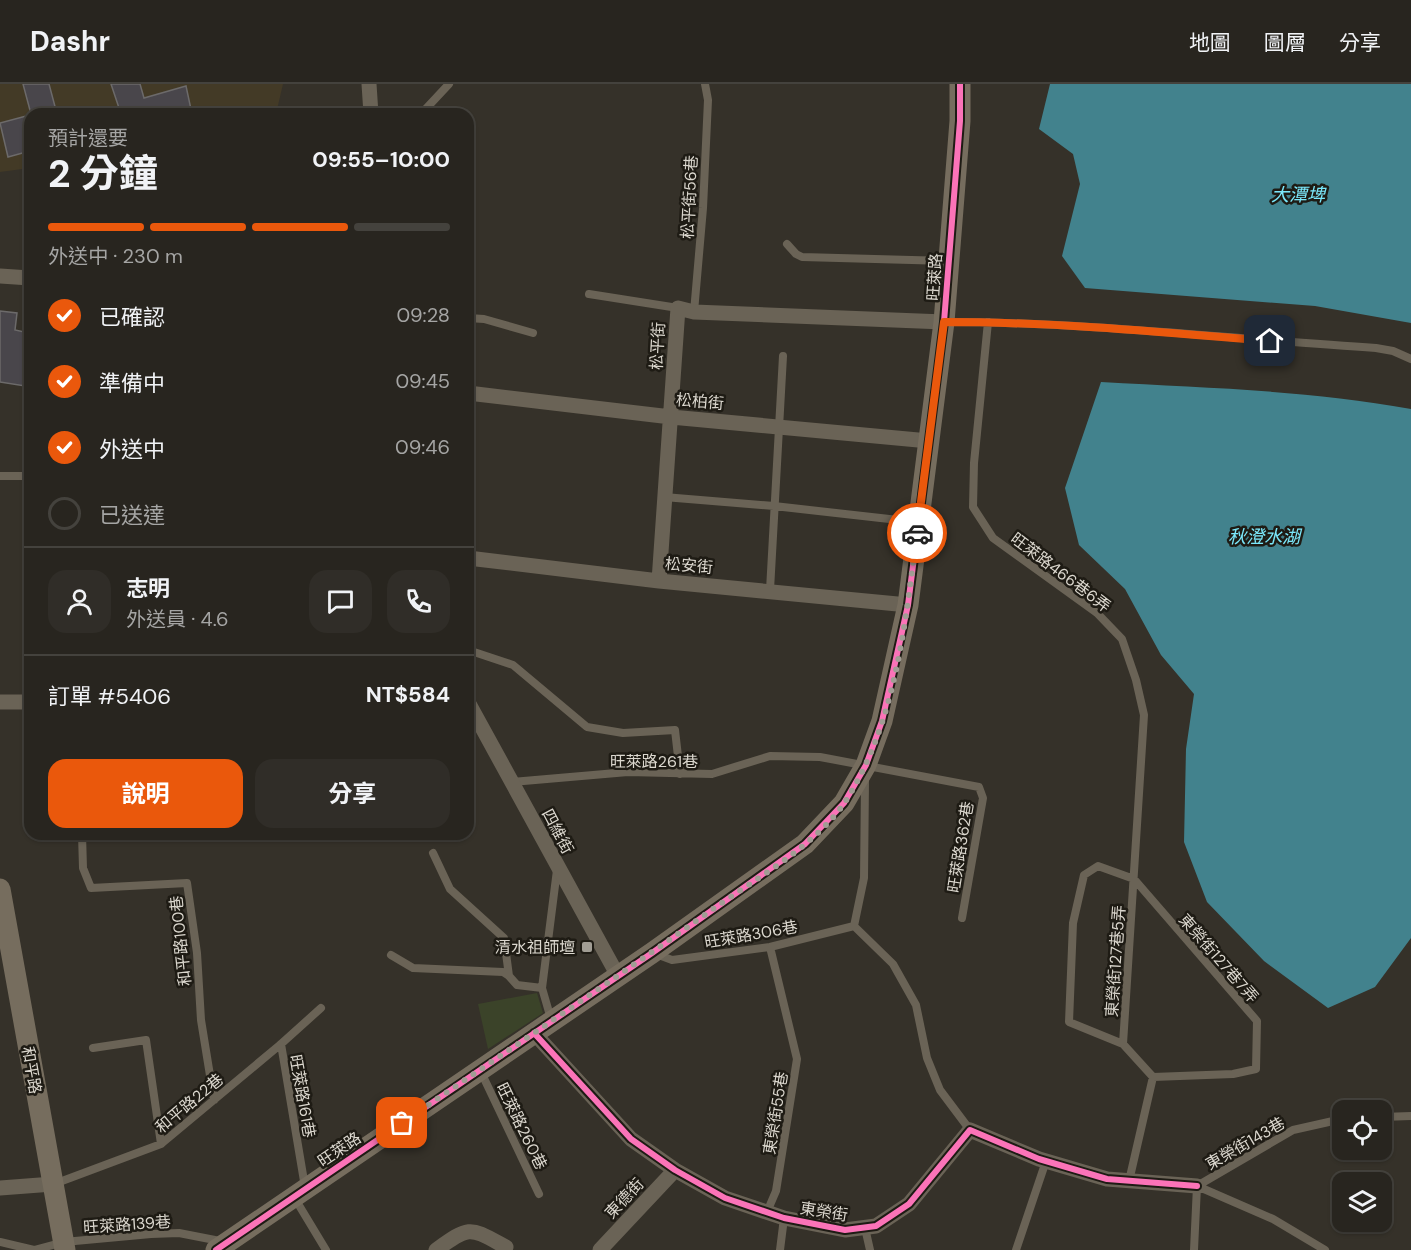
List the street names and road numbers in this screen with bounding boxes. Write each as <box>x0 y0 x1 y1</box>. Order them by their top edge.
street label: 松平街56巷 <box>677 155 702 239</box>
street label: 旺萊路 <box>922 252 947 302</box>
street label: 松平街 <box>646 322 669 371</box>
street label: 松柏街 <box>675 389 725 414</box>
street label: 旺萊路466巷6弄 <box>1007 528 1115 617</box>
street label: 松安街 <box>664 553 714 578</box>
street label: 旺萊路261巷 <box>610 751 698 772</box>
street label: 旺萊路362巷 <box>943 800 978 894</box>
street label: 四維街 <box>537 805 578 857</box>
street label: 和平路100巷 <box>165 895 196 987</box>
street label: 東榮街127巷5弄 <box>1101 904 1130 1018</box>
street label: 東榮街127巷7弄 <box>1174 910 1263 1007</box>
street label: 旺萊路306巷 <box>703 916 799 953</box>
street label: 和平路 <box>17 1045 46 1096</box>
street label: 旺萊路161巷 <box>285 1053 320 1139</box>
street label: 和平路22巷 <box>151 1069 228 1138</box>
street label: 東榮街55巷 <box>759 1070 792 1156</box>
street label: 旺萊路260巷 <box>491 1079 552 1173</box>
street label: 東榮街143巷 <box>1202 1112 1289 1175</box>
street label: 旺萊路 <box>314 1127 365 1172</box>
street label: 東德街 <box>600 1174 648 1223</box>
street label: 東榮街 <box>799 1197 849 1226</box>
street label: 旺萊路139巷 <box>82 1211 172 1238</box>

